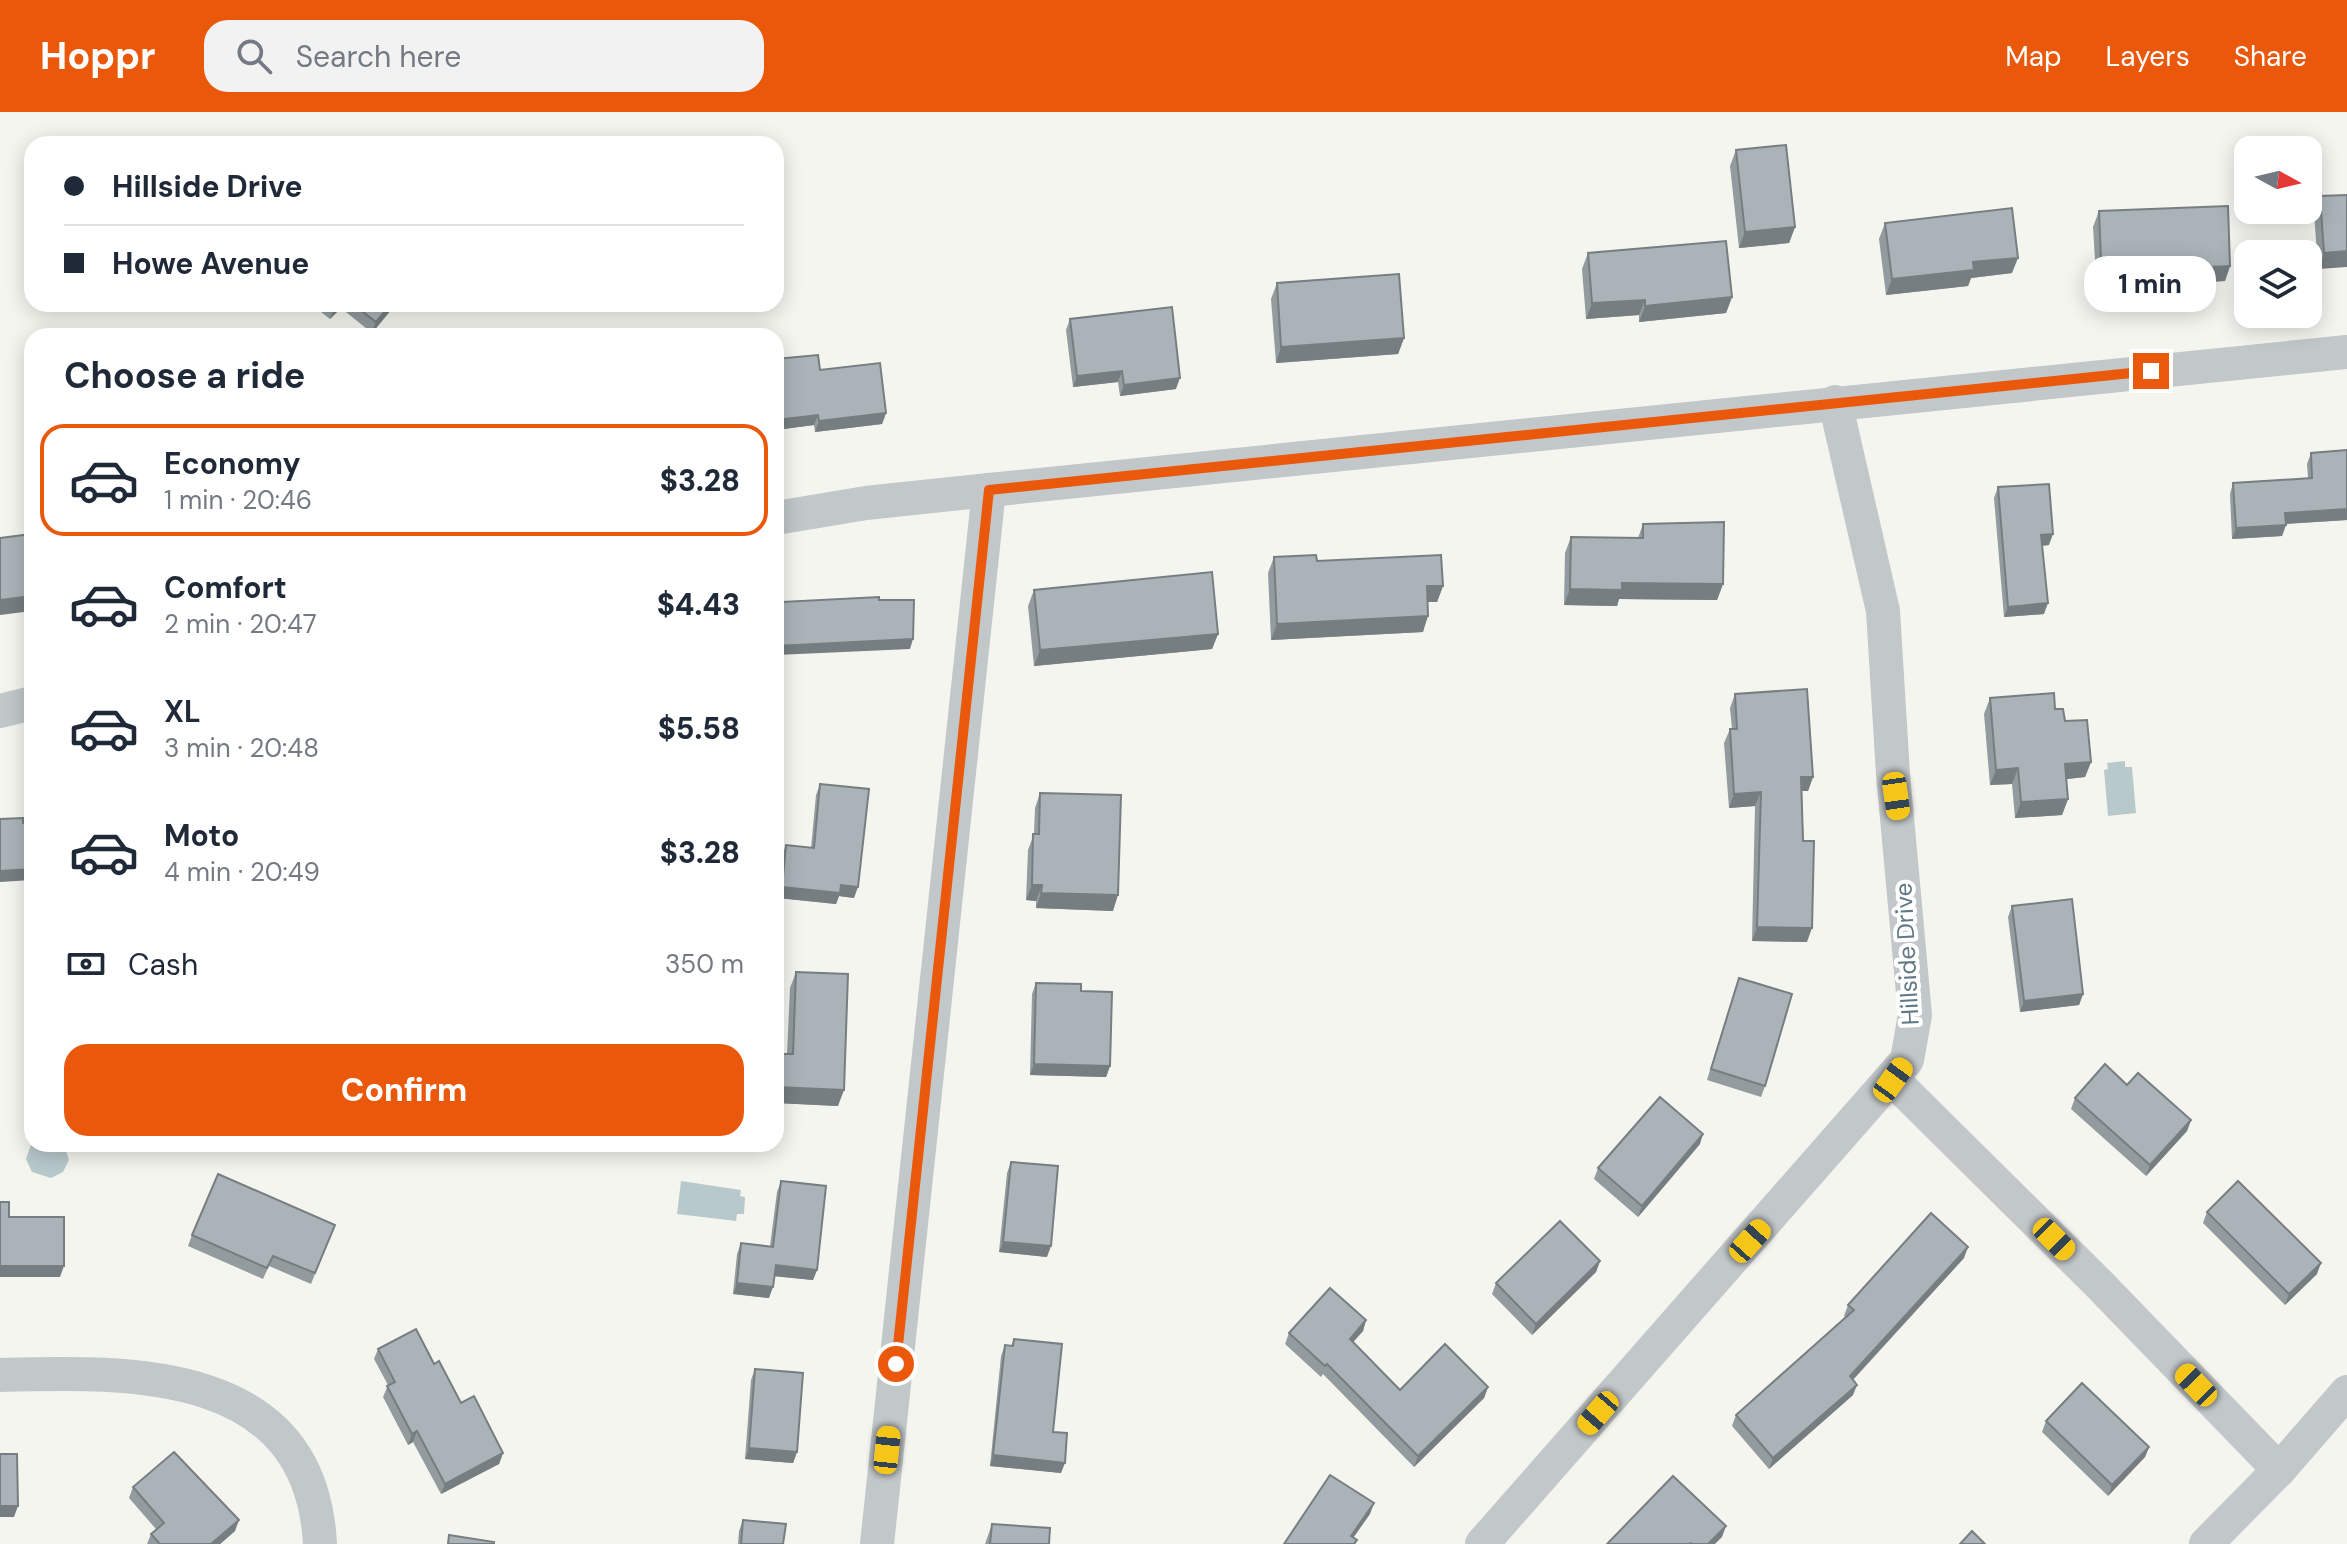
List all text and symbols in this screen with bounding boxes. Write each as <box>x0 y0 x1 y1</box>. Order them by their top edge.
search box <box>204 20 764 92</box>
text: Hoppr <box>40 31 156 81</box>
icon: search <box>232 34 276 78</box>
text: Search here <box>296 37 461 76</box>
text: Map <box>2005 38 2062 75</box>
text: Layers <box>2106 38 2190 75</box>
text: Share <box>2234 38 2307 75</box>
north arrow <box>2234 136 2322 224</box>
map controls <box>2234 136 2322 328</box>
text: Hillside Drive <box>112 167 303 206</box>
button: layers <box>2234 240 2322 328</box>
text: Howe Avenue <box>112 244 309 283</box>
callout: 1 min <box>2085 255 2217 311</box>
text: 1 min <box>2118 267 2182 301</box>
text: Choose a ride <box>64 352 305 399</box>
route end <box>2133 353 2169 389</box>
icon: car <box>68 444 140 516</box>
text: Economy <box>164 444 301 483</box>
text: $3.28 <box>660 461 740 500</box>
text: 1 min · 20:46 <box>164 483 312 517</box>
icon: car <box>68 568 140 640</box>
text: Comfort <box>164 568 287 607</box>
text: $4.43 <box>657 585 740 624</box>
text: 2 min · 20:47 <box>164 607 317 641</box>
icon: car <box>68 692 140 764</box>
text: XL <box>164 692 201 731</box>
text: $5.58 <box>658 709 740 748</box>
text: 3 min · 20:48 <box>164 731 319 765</box>
car <box>1881 771 1911 821</box>
icon: car <box>68 816 140 888</box>
text: Moto <box>164 816 239 855</box>
text: $3.28 <box>660 833 740 872</box>
text: 4 min · 20:49 <box>164 855 320 889</box>
street label: Hillside Drive <box>1887 882 1926 1026</box>
icon: cash <box>64 942 108 986</box>
text: Cash <box>128 945 198 984</box>
text: 350 m <box>665 947 744 981</box>
button: Confirm <box>64 1044 744 1136</box>
car <box>1869 1054 1917 1106</box>
car <box>2029 1214 2079 1264</box>
car <box>1725 1215 1775 1267</box>
route start <box>878 1346 914 1382</box>
car <box>2171 1359 2221 1411</box>
car <box>1573 1387 1623 1439</box>
car <box>873 1425 901 1475</box>

